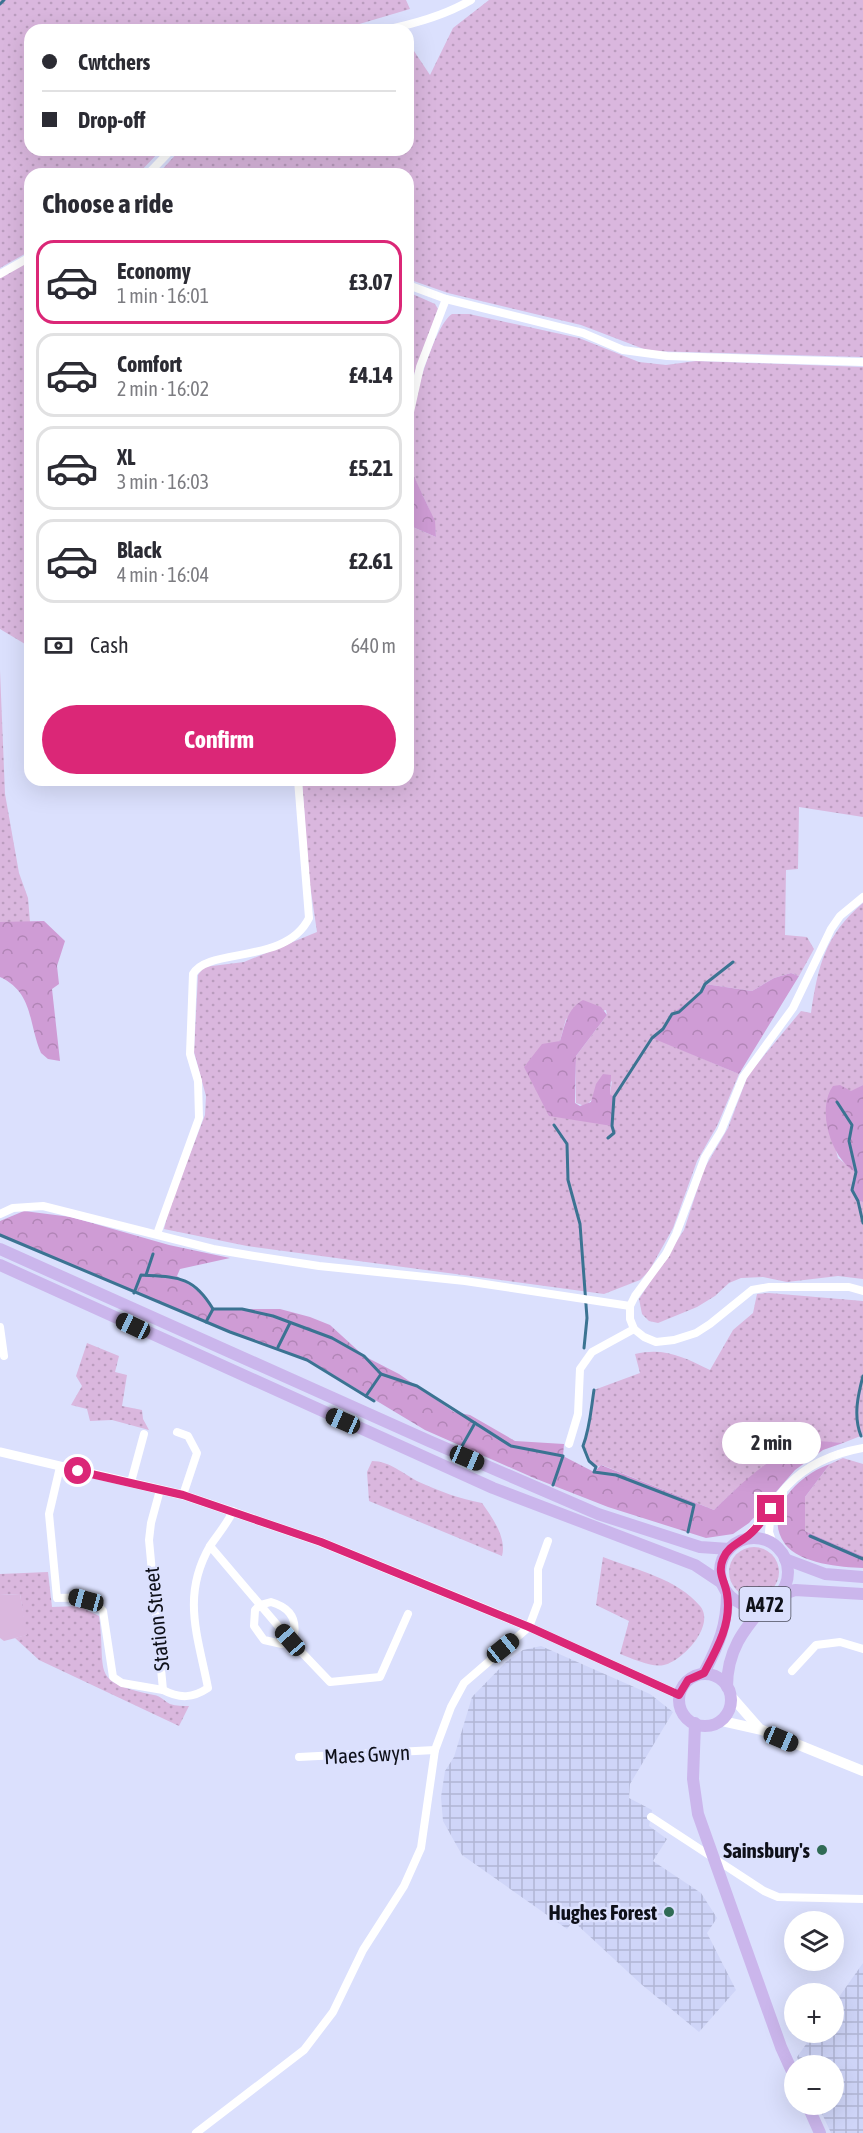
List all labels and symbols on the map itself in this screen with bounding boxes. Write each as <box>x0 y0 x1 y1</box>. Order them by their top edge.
car <box>113 1310 153 1342</box>
car <box>323 1405 363 1437</box>
callout: 2 min <box>722 1422 820 1464</box>
car <box>447 1443 487 1473</box>
route start <box>64 1457 91 1484</box>
route end <box>757 1495 784 1522</box>
street label: Station Street <box>139 1566 173 1672</box>
car <box>66 1587 106 1613</box>
road number: A472 <box>740 1587 790 1621</box>
car <box>271 1621 309 1659</box>
car <box>483 1630 523 1666</box>
car <box>761 1724 801 1754</box>
street label: Maes Gwyn <box>323 1740 411 1768</box>
place label: Sainsbury's <box>723 1838 811 1862</box>
marker: Sainsbury's <box>815 1843 829 1857</box>
place label: Hughes Forest <box>549 1900 657 1924</box>
marker: Hughes Forest <box>662 1905 676 1919</box>

